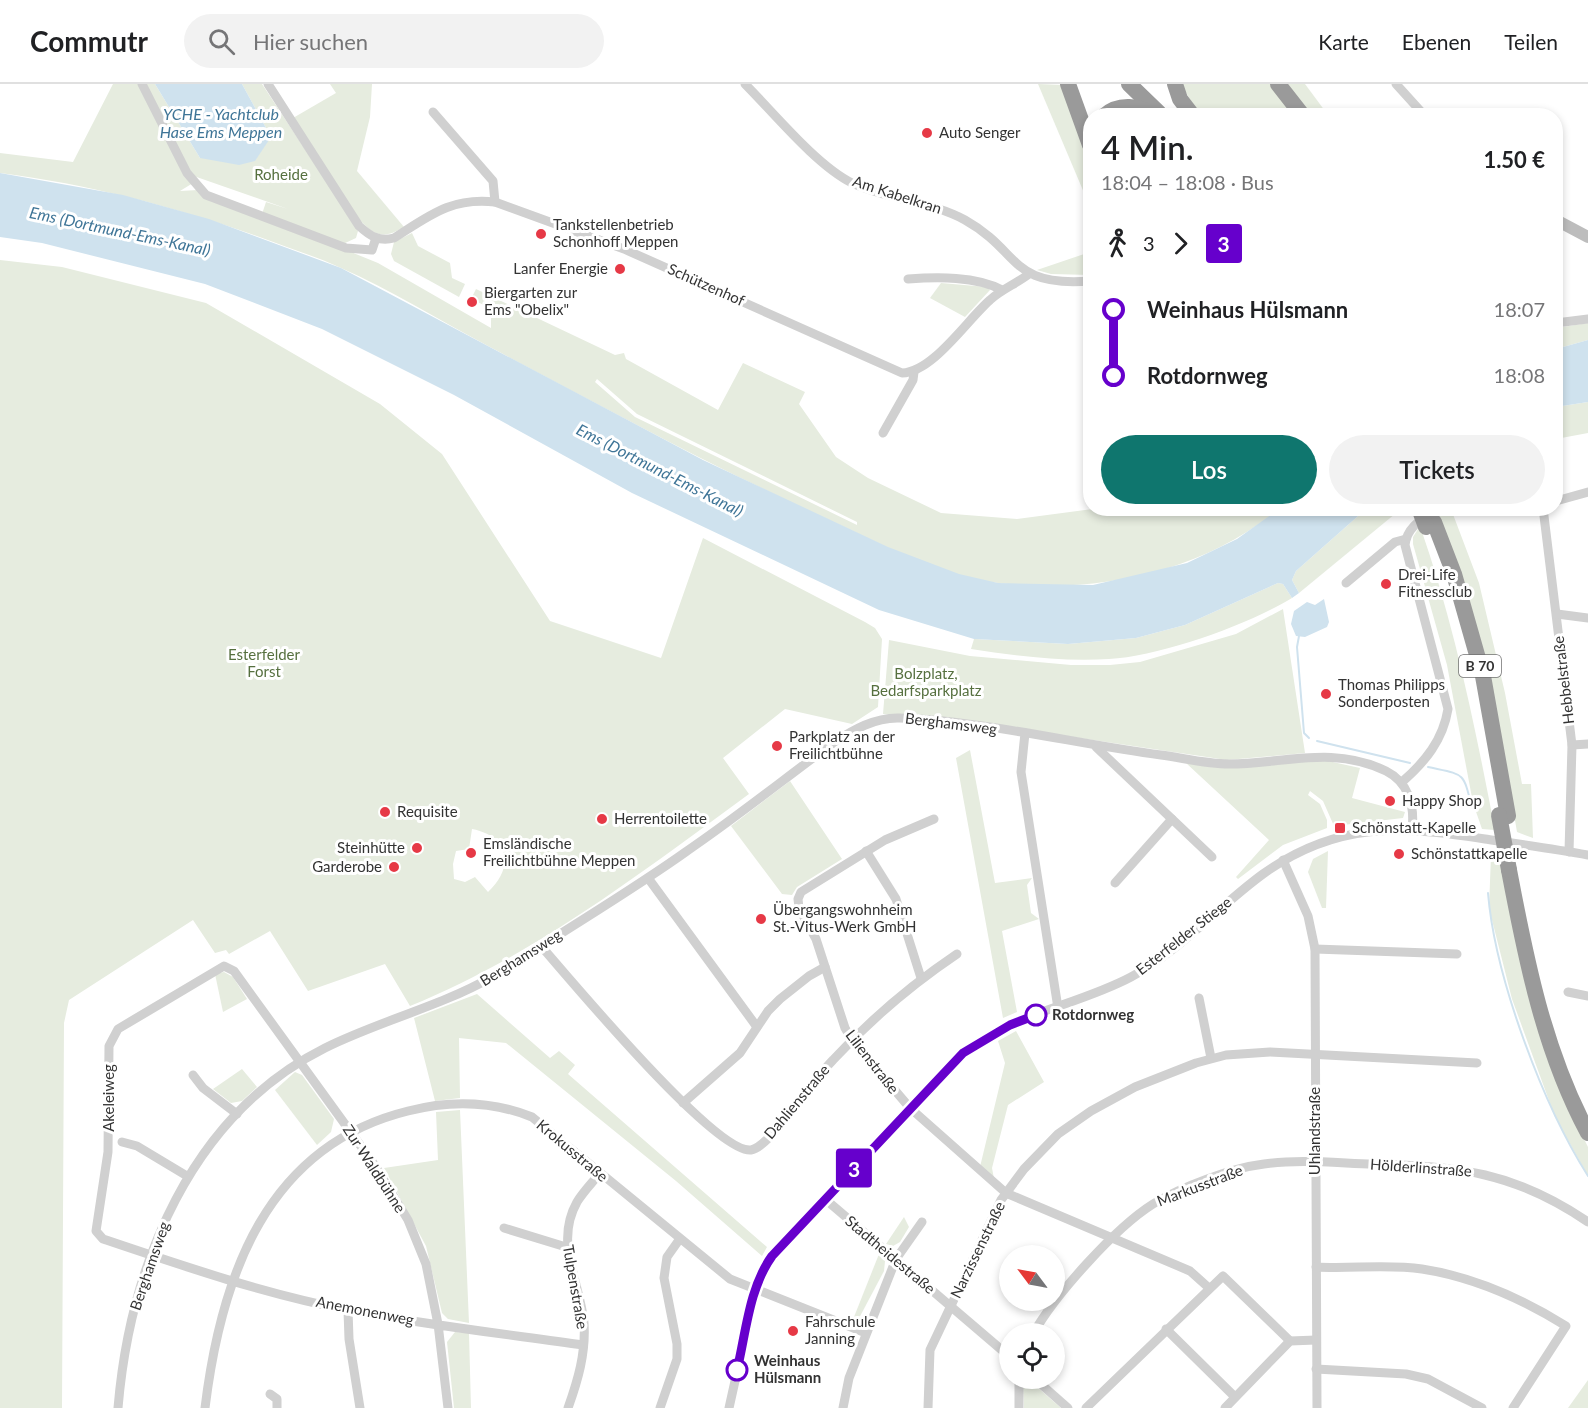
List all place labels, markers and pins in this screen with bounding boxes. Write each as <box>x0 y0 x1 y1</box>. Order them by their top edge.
place label: Auto Senger <box>939 123 1021 141</box>
marker: Auto Senger <box>920 126 934 140</box>
place label: Tankstellenbetrieb Schonhoff Meppen <box>553 215 678 250</box>
marker: Tankstellenbetrieb Schonhoff Meppen <box>534 227 548 241</box>
place label: Lanfer Energie <box>513 259 608 277</box>
marker: Lanfer Energie <box>613 262 627 276</box>
place label: Biergarten zur Ems "Obelix" <box>484 283 578 318</box>
marker: Biergarten zur Ems "Obelix" <box>465 295 479 309</box>
place label: Drei-Life Fitnessclub <box>1398 565 1472 600</box>
marker: Drei-Life Fitnessclub <box>1379 577 1393 591</box>
place label: Thomas Philipps Sonderposten <box>1338 675 1445 710</box>
marker: Thomas Philipps Sonderposten <box>1319 687 1333 701</box>
place label: Parkplatz an der Freilichtbühne <box>789 727 896 762</box>
marker: Parkplatz an der Freilichtbühne <box>770 739 784 753</box>
place label: Happy Shop <box>1402 791 1482 809</box>
marker: Happy Shop <box>1383 794 1397 808</box>
place label: Requisite <box>397 802 458 820</box>
marker: Requisite <box>378 805 392 819</box>
place label: Herrentoilette <box>614 809 707 827</box>
marker: Herrentoilette <box>595 812 609 826</box>
place label: Schönstatt-Kapelle <box>1352 818 1476 836</box>
marker: Schönstatt-Kapelle <box>1333 821 1347 835</box>
place label: Emsländische Freilichtbühne Meppen <box>483 834 635 869</box>
place label: Steinhütte <box>337 838 405 856</box>
marker: Steinhütte <box>410 841 424 855</box>
place label: Schönstattkapelle <box>1411 844 1527 862</box>
marker: Emsländische Freilichtbühne Meppen <box>464 846 478 860</box>
marker: Schönstattkapelle <box>1392 847 1406 861</box>
place label: Garderobe <box>312 857 382 875</box>
marker: Garderobe <box>387 860 401 874</box>
place label: Übergangswohnheim St.-Vitus-Werk GmbH <box>773 900 916 935</box>
marker: Übergangswohnheim St.-Vitus-Werk GmbH <box>754 912 768 926</box>
marker: Rotdornweg <box>1025 1004 1047 1026</box>
place label: Rotdornweg <box>1052 1005 1134 1023</box>
place label: Fahrschule Janning <box>805 1312 876 1347</box>
marker: Fahrschule Janning <box>786 1324 800 1338</box>
place label: Weinhaus Hülsmann <box>754 1351 821 1386</box>
marker: Weinhaus Hülsmann <box>726 1359 748 1381</box>

